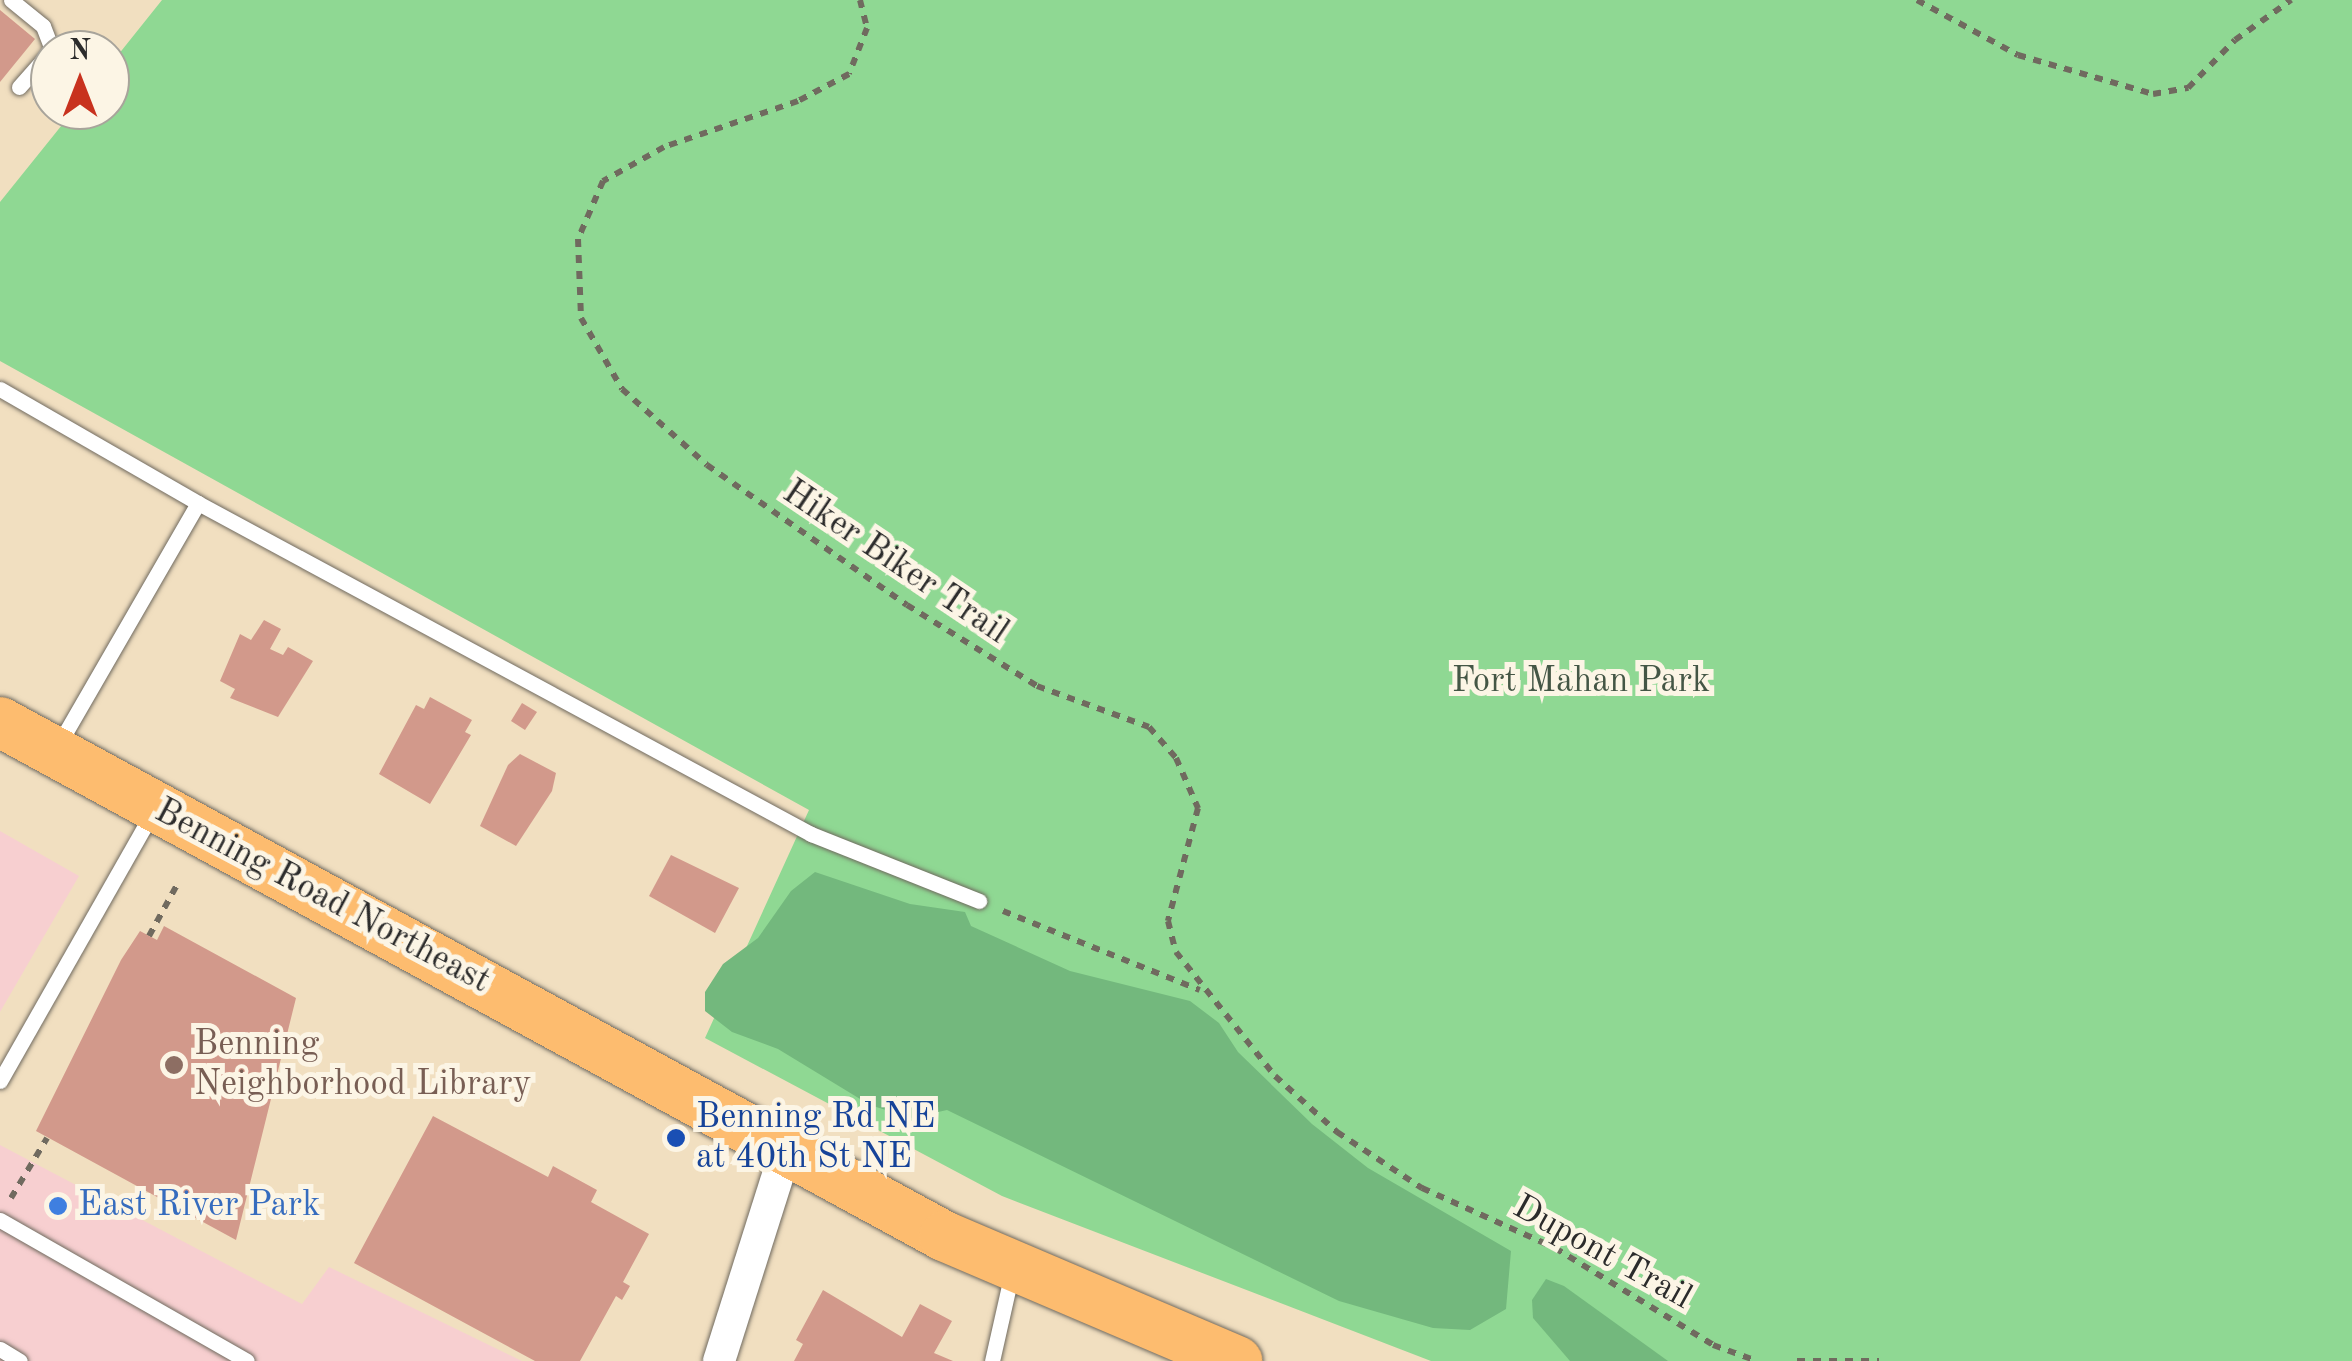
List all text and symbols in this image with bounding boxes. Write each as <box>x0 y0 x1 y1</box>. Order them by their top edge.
north arrow <box>30 30 130 130</box>
text: N <box>69 38 91 66</box>
street label: Hiker Biker Trail <box>774 472 1016 654</box>
park label: Fort Mahan Park <box>1452 661 1710 703</box>
street label: Benning Road Northeast <box>147 791 497 1003</box>
place label: Benning Neighborhood Library <box>194 1024 531 1106</box>
marker: Benning Neighborhood Library <box>163 1054 185 1076</box>
place label: Benning Rd NE at 40th St NE <box>696 1097 935 1179</box>
marker: Benning Rd NE at 40th St NE <box>665 1127 687 1149</box>
place label: East River Park <box>78 1185 320 1227</box>
street label: Dupont Trail <box>1505 1187 1699 1319</box>
marker: East River Park <box>47 1195 69 1217</box>

